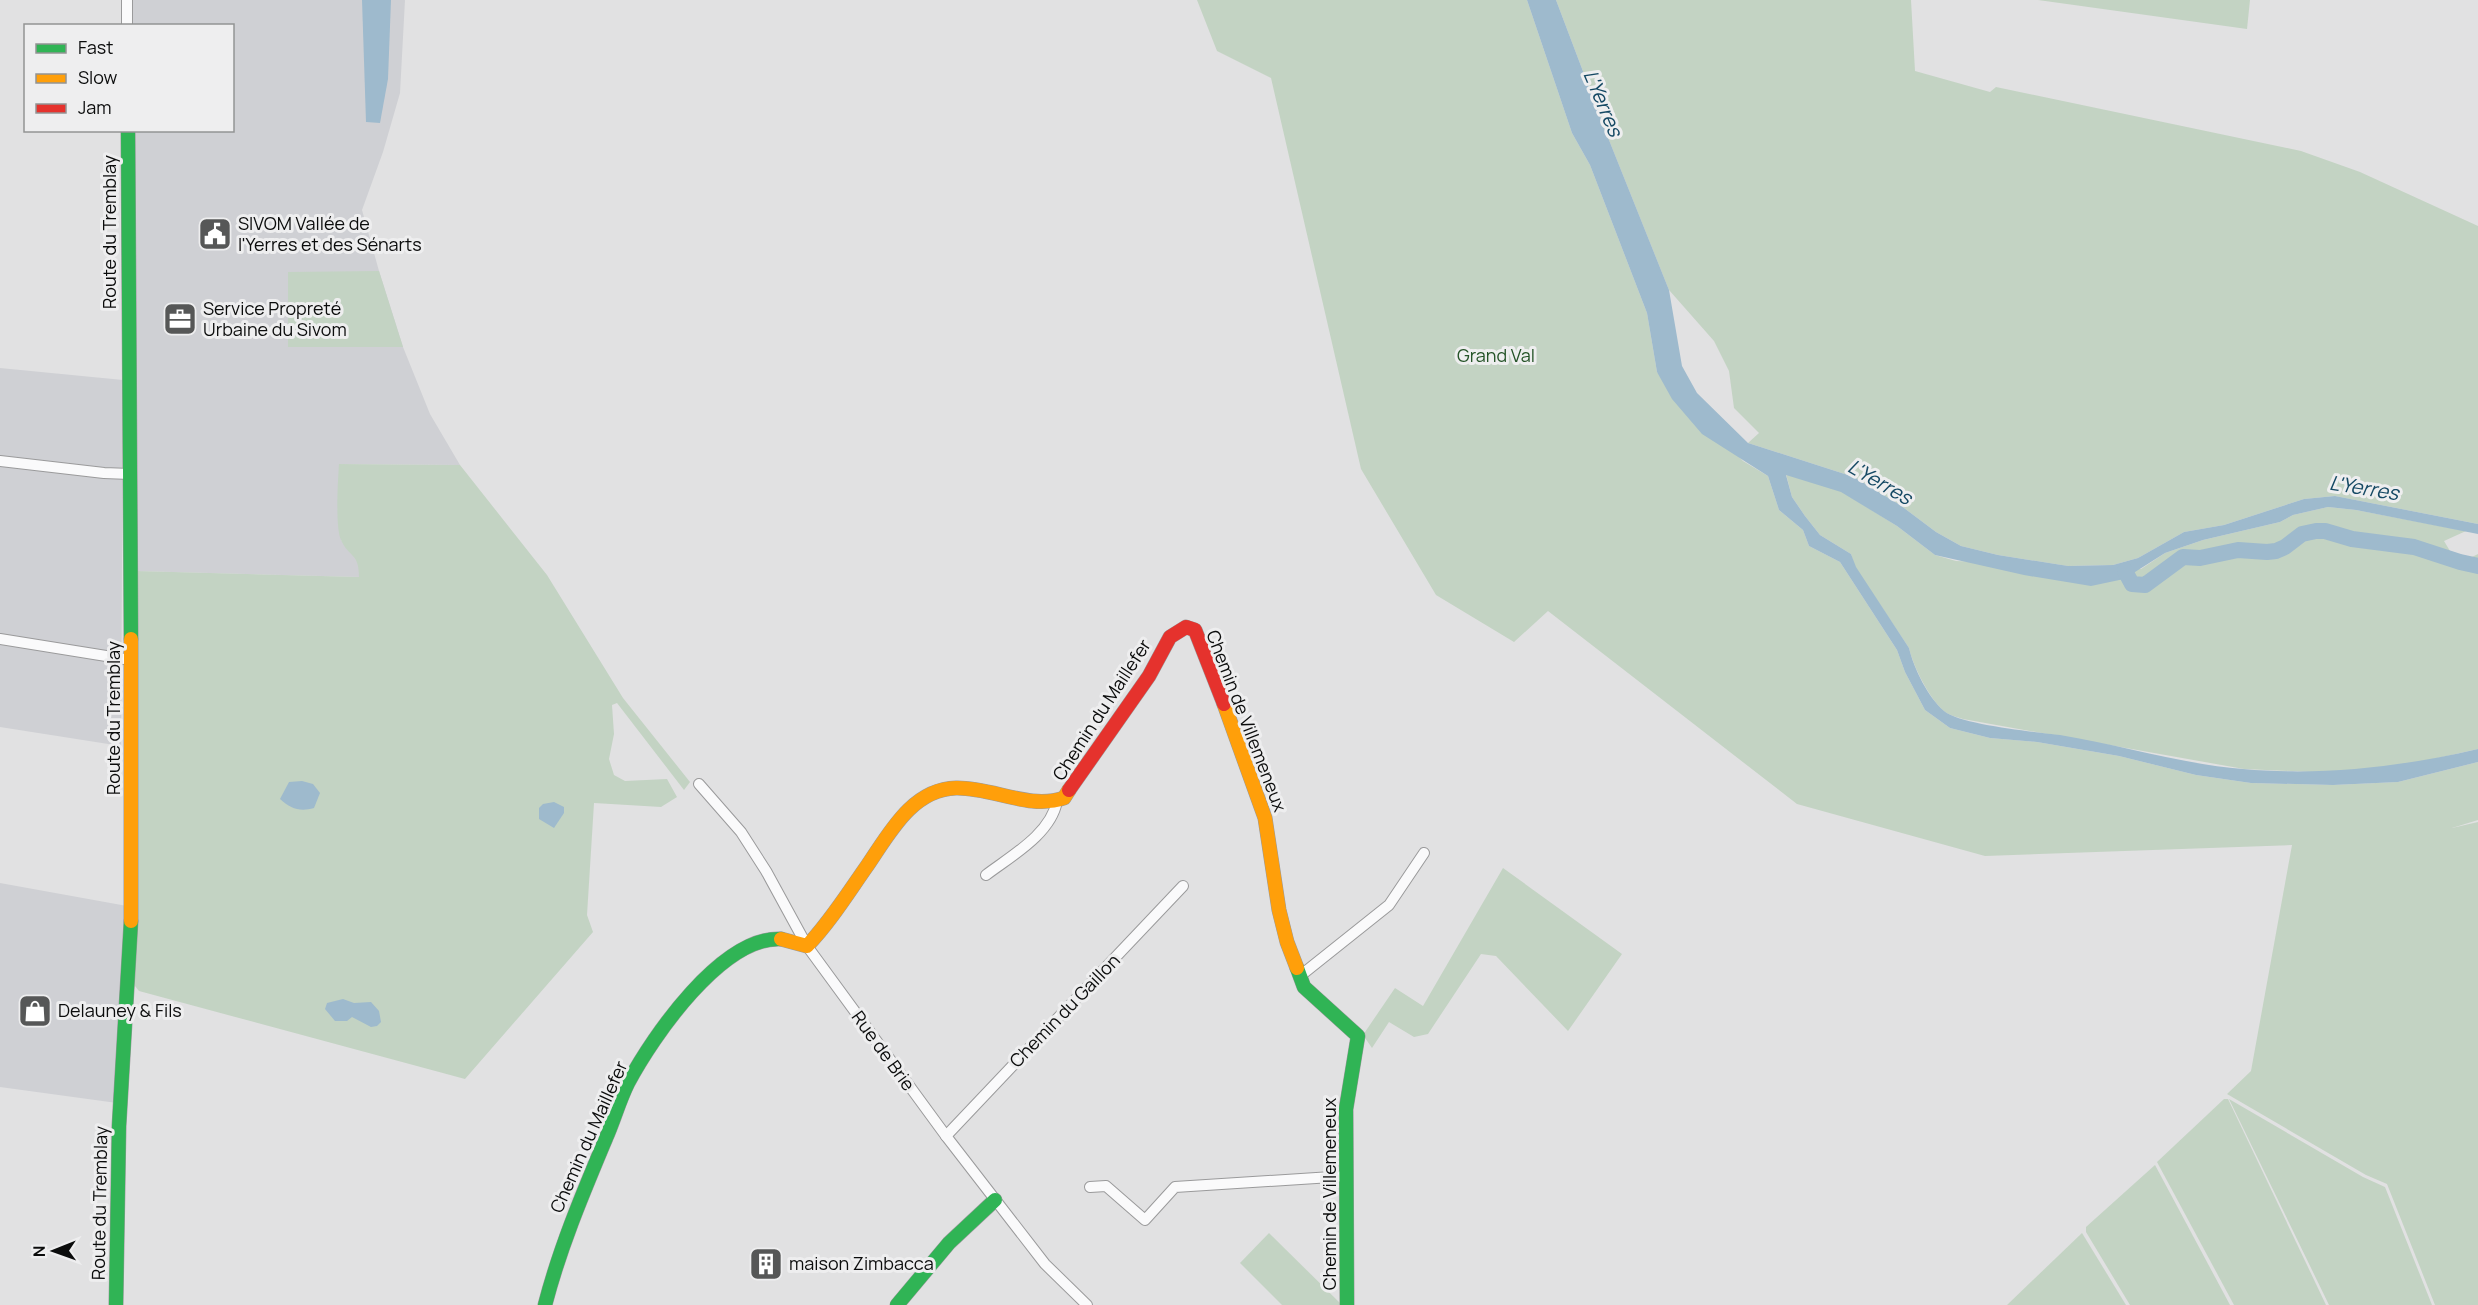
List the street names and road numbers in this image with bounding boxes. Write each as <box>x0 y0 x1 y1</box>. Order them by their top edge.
street label: Route du Tremblay <box>97 154 121 309</box>
street label: Chemin de Villemeneux <box>1201 626 1293 815</box>
street label: Chemin du Maillefer <box>1046 634 1156 785</box>
street label: Route du Tremblay <box>101 640 125 795</box>
street label: Chemin du Gaillon <box>1004 948 1125 1072</box>
street label: Rue de Brie <box>847 1006 921 1095</box>
street label: Chemin du Maillefer <box>544 1056 633 1216</box>
street label: Chemin de Villemeneux <box>1317 1097 1341 1290</box>
street label: Route du Tremblay <box>86 1125 112 1280</box>

